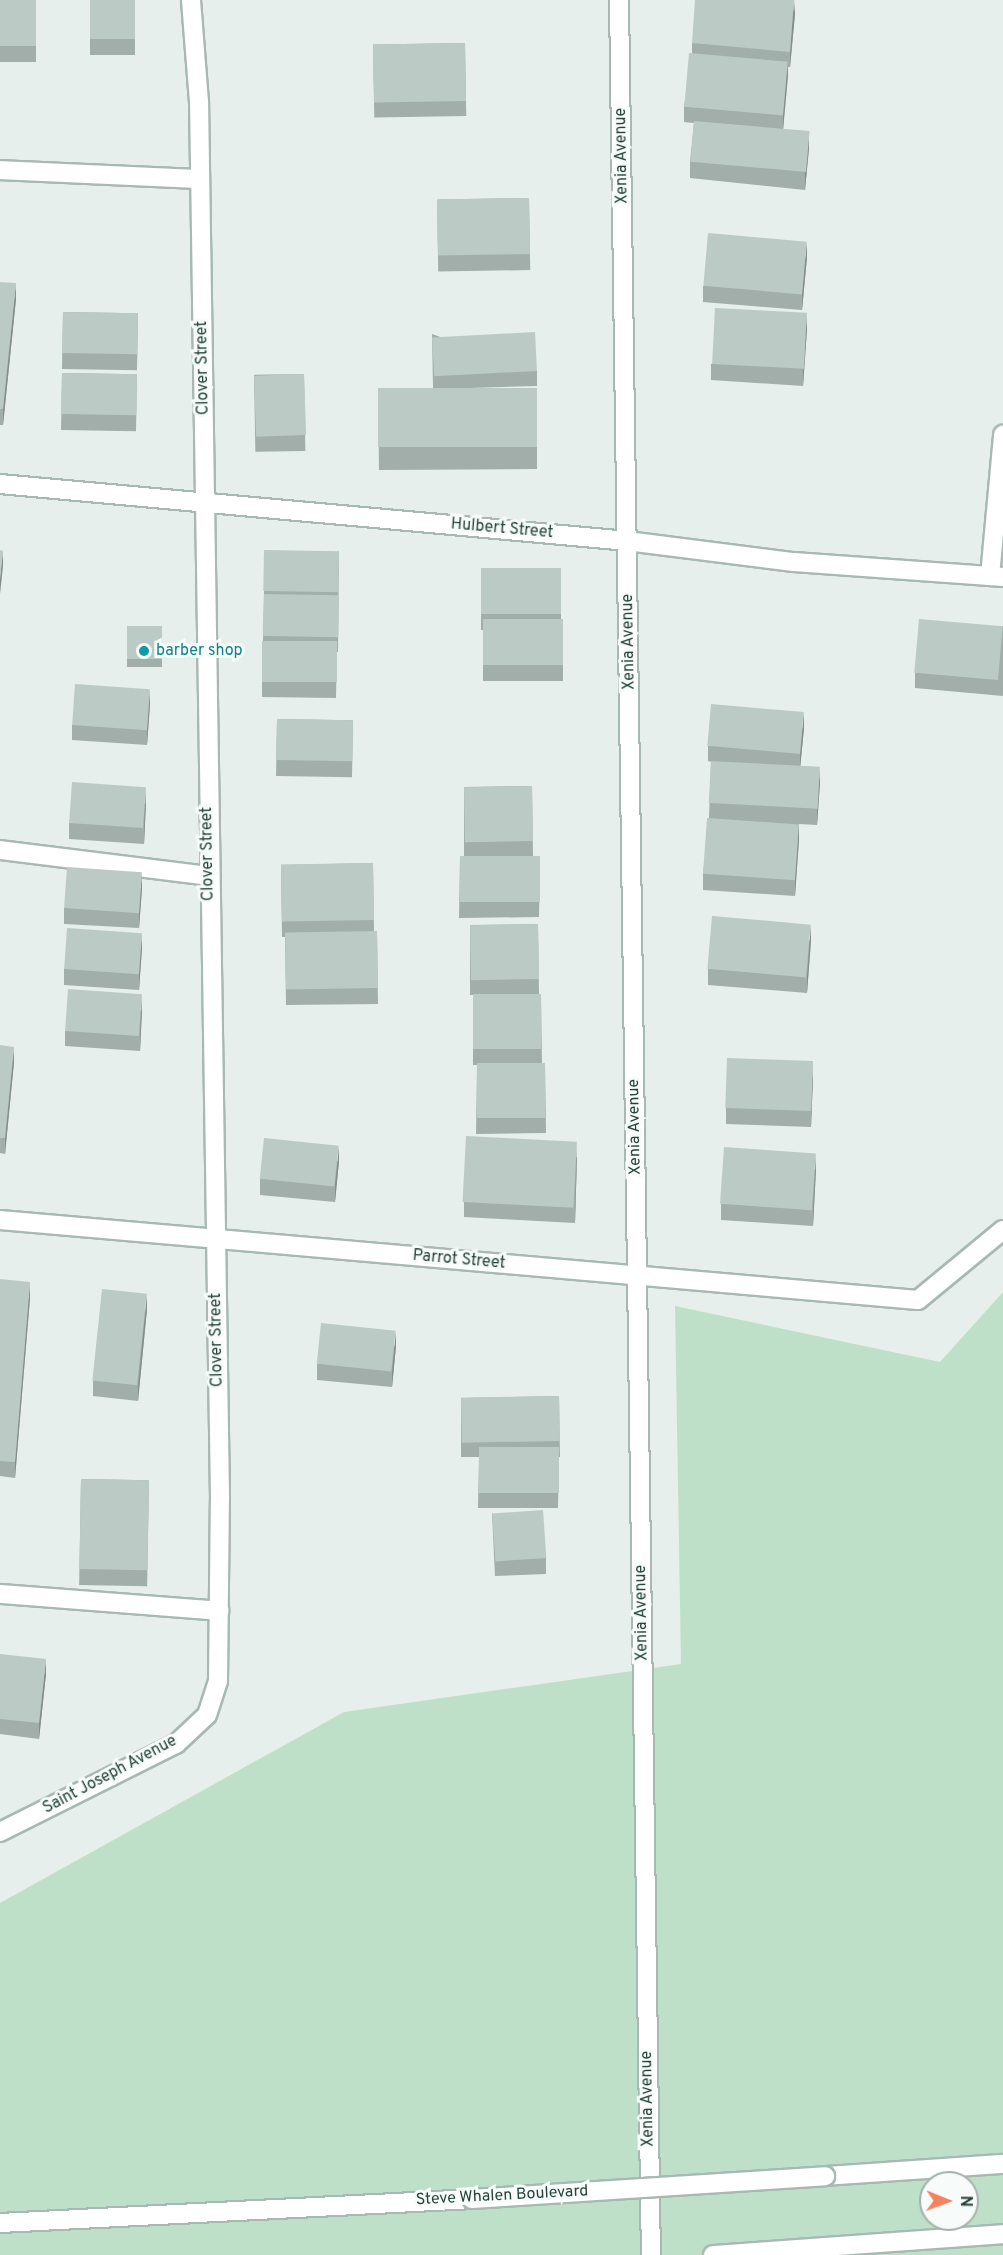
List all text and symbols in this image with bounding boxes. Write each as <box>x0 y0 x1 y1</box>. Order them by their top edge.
street label: Xenia Avenue <box>612 108 632 204</box>
street label: Clover Street <box>193 321 213 415</box>
street label: Hulbert Street <box>450 515 554 543</box>
street label: Xenia Avenue <box>619 594 639 690</box>
place label: barber shop <box>156 641 243 661</box>
marker: barber shop <box>137 644 151 658</box>
street label: Clover Street <box>198 807 218 901</box>
street label: Xenia Avenue <box>625 1079 645 1175</box>
street label: Parrot Street <box>412 1246 506 1274</box>
street label: Clover Street <box>207 1293 227 1387</box>
street label: Xenia Avenue <box>632 1565 652 1661</box>
street label: Saint Joseph Avenue <box>39 1731 181 1819</box>
street label: Xenia Avenue <box>638 2051 658 2147</box>
north arrow <box>919 2171 979 2231</box>
street label: Steve Whalen Boulevard <box>415 2182 589 2210</box>
text: N <box>955 2195 975 2207</box>

